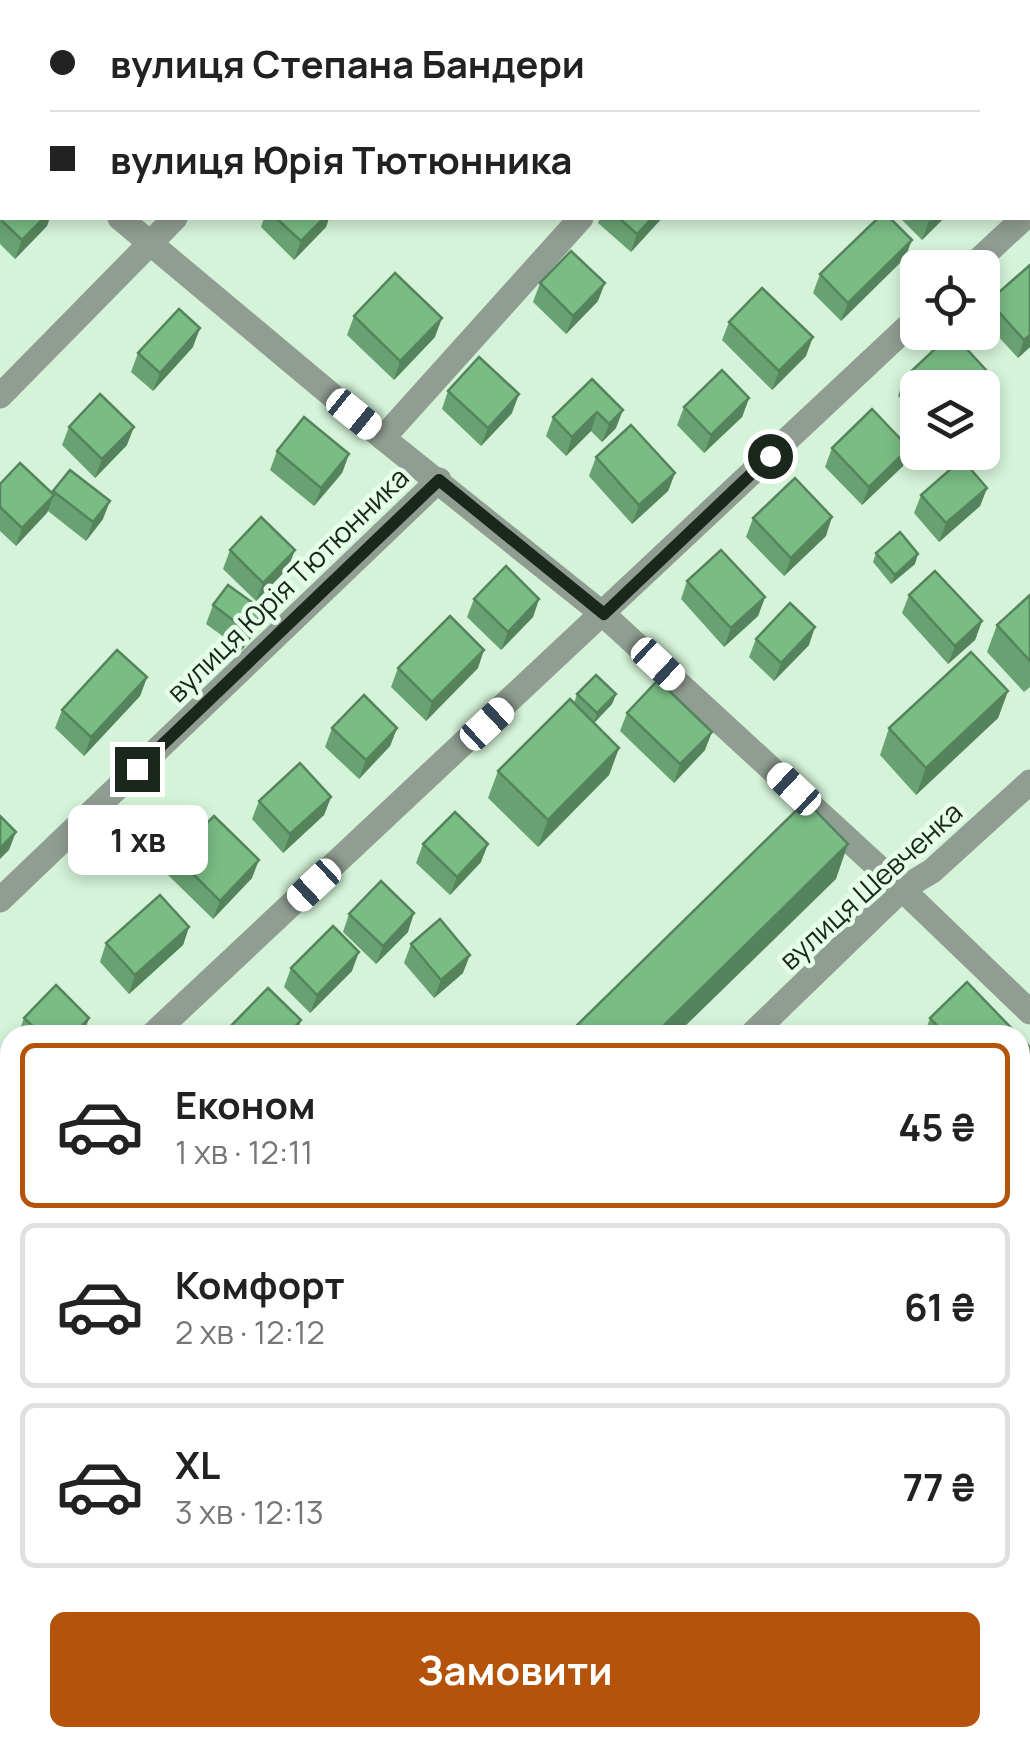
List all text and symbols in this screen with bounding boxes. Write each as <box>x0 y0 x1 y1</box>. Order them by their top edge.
text: вулиця Степана Бандери <box>110 37 585 89</box>
text: вулиця Юрія Тютюнника <box>110 133 572 185</box>
map controls <box>900 250 1000 470</box>
button: locate <box>900 250 1000 350</box>
button: layers <box>900 370 1000 470</box>
car <box>321 383 387 445</box>
route start <box>748 434 793 479</box>
street label: вулиця Юрія Тютюнника <box>158 458 416 710</box>
car <box>626 633 690 695</box>
car <box>455 693 519 755</box>
route end <box>115 747 160 792</box>
car <box>762 758 826 820</box>
street label: вулиця Шевченка <box>770 793 970 977</box>
callout: 1 хв <box>67 804 207 874</box>
text: 1 хв <box>110 818 166 862</box>
car <box>282 854 346 916</box>
text: Економ <box>175 1078 315 1130</box>
icon: car <box>55 1081 145 1171</box>
text: 45 ₴ <box>898 1100 975 1152</box>
text: 1 хв · 12:11 <box>175 1130 313 1174</box>
text: Комфорт <box>175 1258 345 1310</box>
icon: car <box>55 1261 145 1351</box>
text: 61 ₴ <box>904 1280 975 1332</box>
text: 2 хв · 12:12 <box>175 1310 325 1354</box>
text: XL <box>175 1438 220 1490</box>
icon: car <box>55 1441 145 1531</box>
text: 77 ₴ <box>903 1460 975 1512</box>
text: 3 хв · 12:13 <box>175 1490 324 1534</box>
button: Замовити <box>50 1612 980 1727</box>

